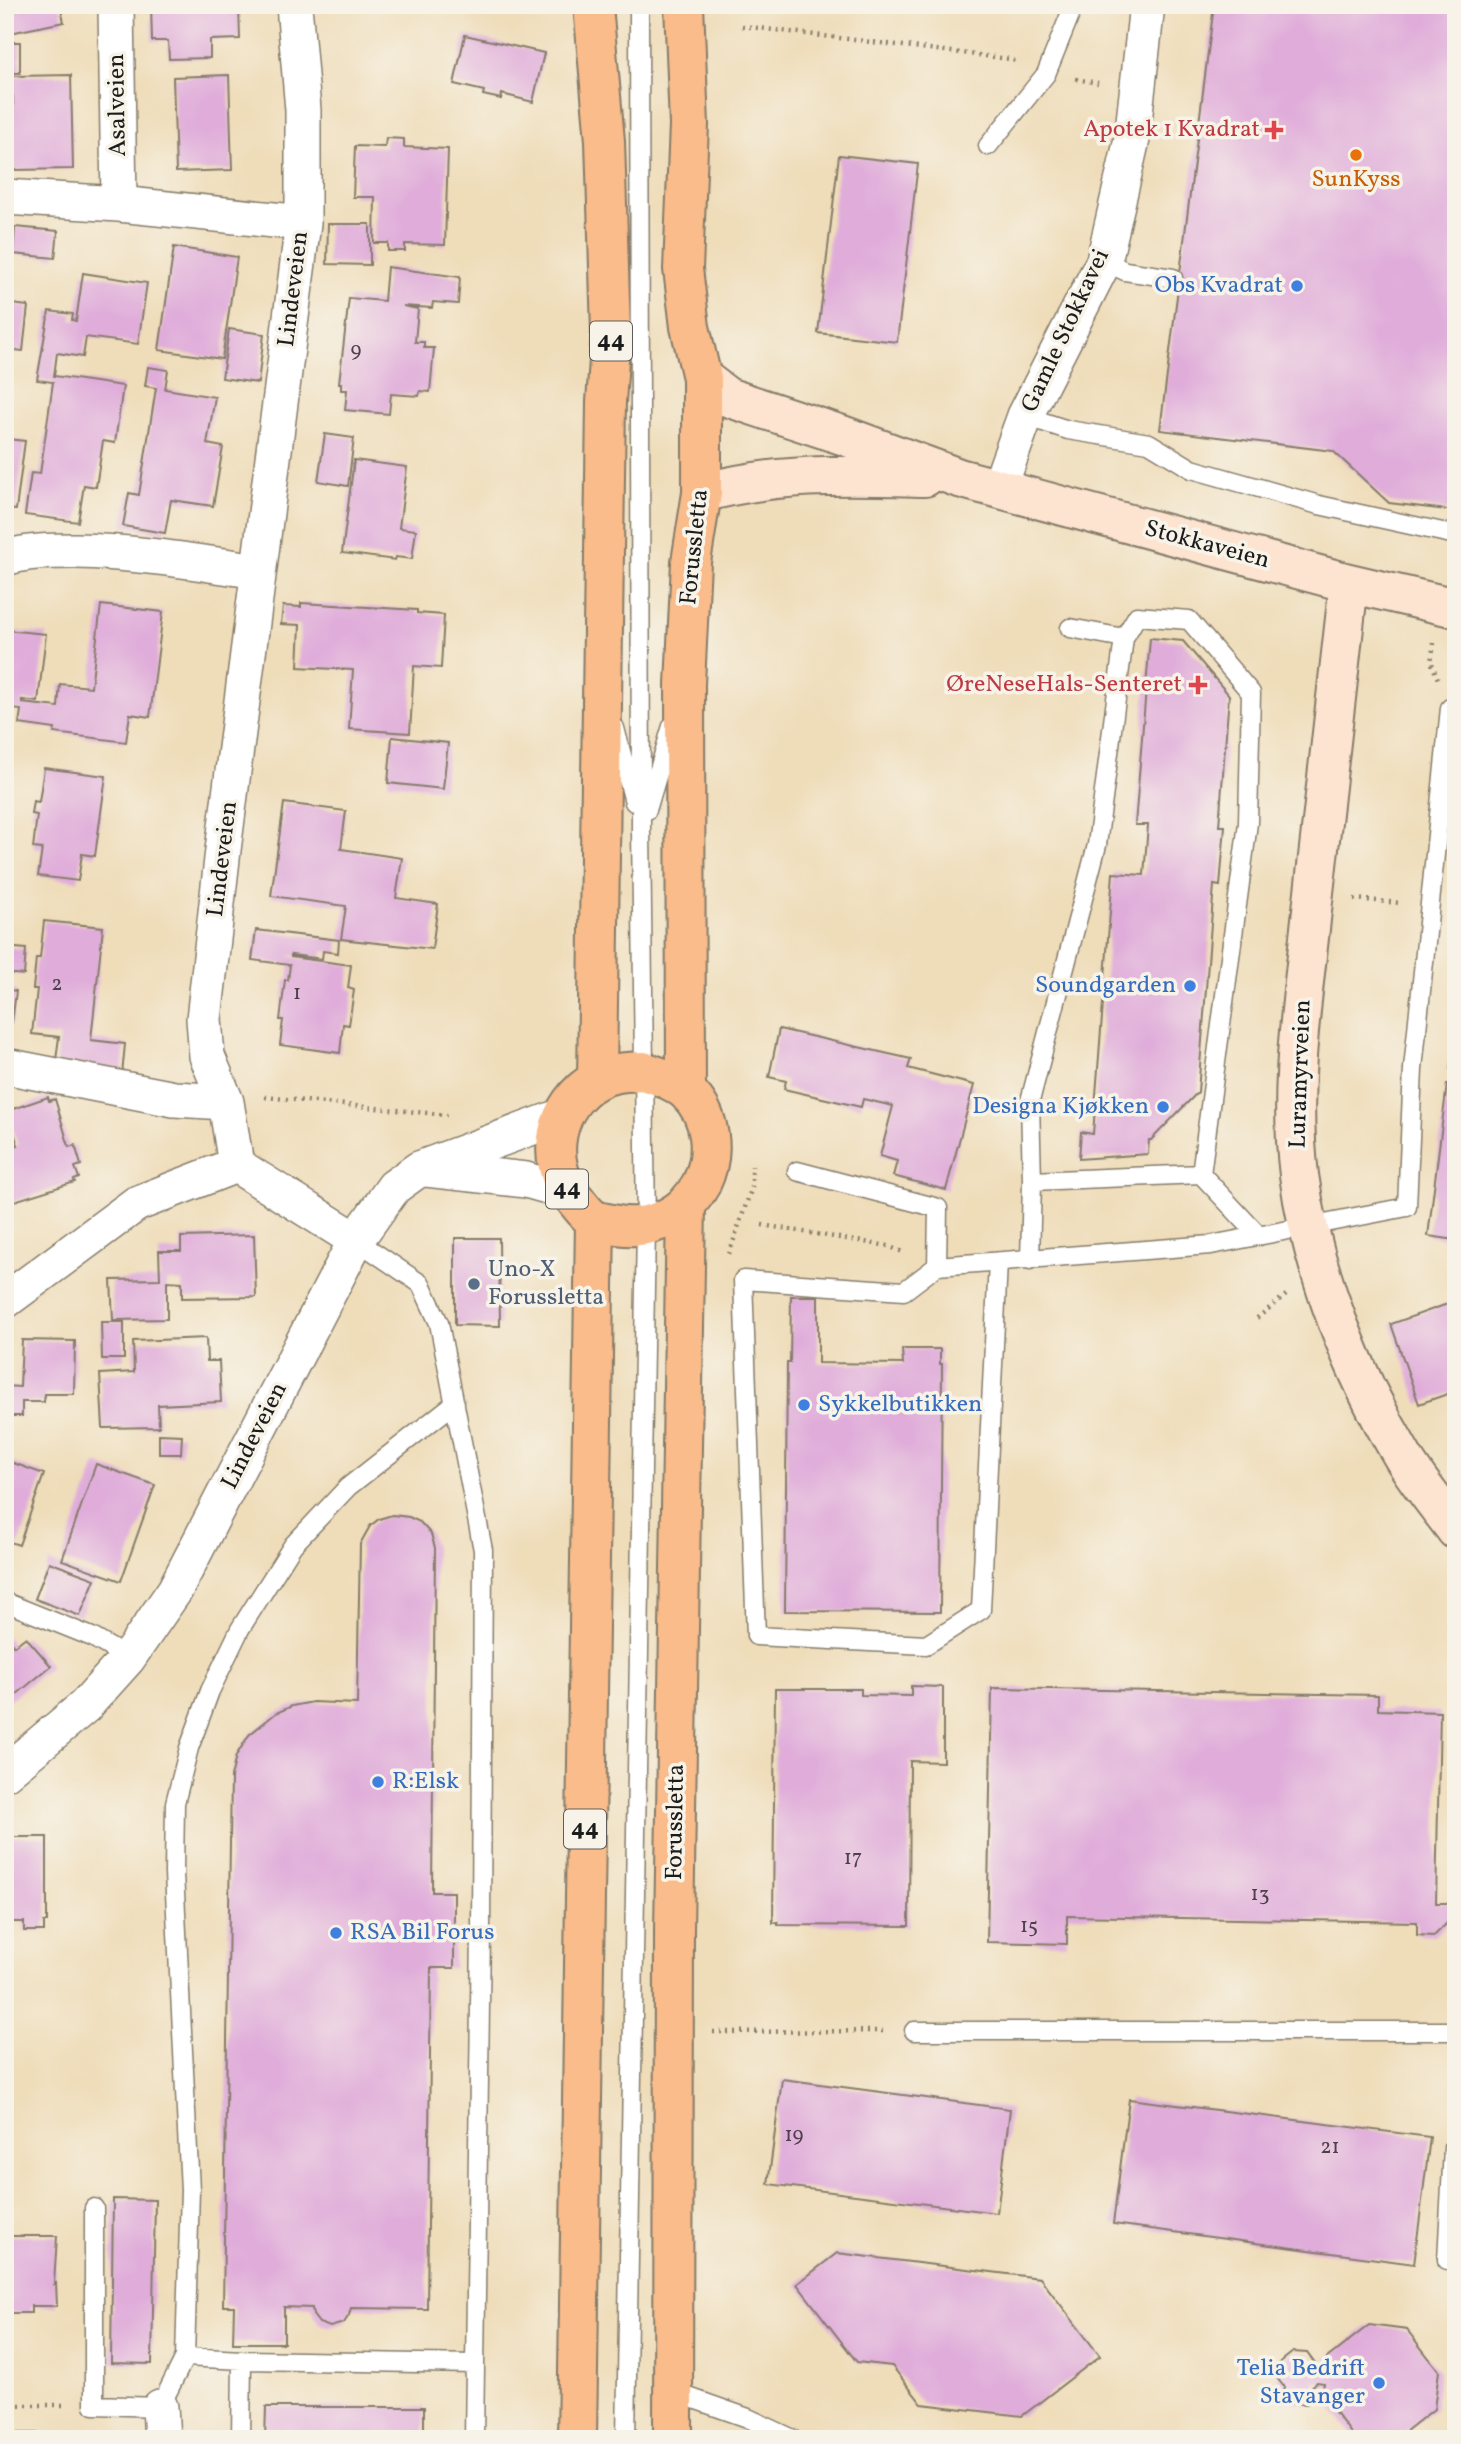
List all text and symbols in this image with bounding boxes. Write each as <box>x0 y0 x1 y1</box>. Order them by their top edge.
street label: Asalveien <box>100 53 136 157</box>
place label: Apotek 1 Kvadrat <box>1083 113 1260 147</box>
marker: Apotek 1 Kvadrat <box>1266 122 1282 138</box>
marker: SunKyss <box>1348 147 1364 163</box>
place label: SunKyss <box>1311 163 1401 197</box>
street label: Lindeveien <box>270 229 318 349</box>
street label: Gamle Stokkavei <box>1013 244 1119 418</box>
place label: Obs Kvadrat <box>1154 269 1283 303</box>
marker: Obs Kvadrat <box>1289 278 1305 294</box>
road number: 44 <box>590 322 632 360</box>
house number: 9 <box>351 336 362 365</box>
street label: Forussletta <box>672 487 718 607</box>
street label: Stokkaveien <box>1141 512 1273 578</box>
place label: ØreNeseHals-Senteret <box>946 668 1182 702</box>
marker: ØreNeseHals-Senteret <box>1188 675 1208 695</box>
street label: Lindeveien <box>199 799 247 919</box>
place label: Soundgarden <box>1035 969 1176 1003</box>
house number: 2 <box>51 970 63 999</box>
marker: Soundgarden <box>1182 978 1198 994</box>
house number: 1 <box>293 979 301 1008</box>
street label: Luramyrveien <box>1281 999 1321 1149</box>
place label: Designa Kjøkken <box>972 1090 1149 1124</box>
marker: Designa Kjøkken <box>1155 1099 1171 1115</box>
road number: 44 <box>546 1170 588 1208</box>
place label: Uno-X Forussletta <box>488 1253 604 1315</box>
marker: Uno-X Forussletta <box>466 1276 482 1292</box>
street label: Lindeveien <box>213 1376 297 1496</box>
place label: Sykkelbutikken <box>818 1388 982 1422</box>
marker: Sykkelbutikken <box>796 1397 812 1413</box>
street label: Forussletta <box>658 1764 694 1880</box>
place label: R:Elsk <box>392 1765 459 1799</box>
marker: R:Elsk <box>370 1774 386 1790</box>
road number: 44 <box>564 1810 606 1848</box>
house number: 17 <box>844 1844 862 1873</box>
house number: 13 <box>1251 1880 1269 1909</box>
house number: 15 <box>1020 1912 1038 1941</box>
place label: RSA Bil Forus <box>350 1916 494 1950</box>
marker: RSA Bil Forus <box>328 1925 344 1941</box>
house number: 19 <box>784 2121 804 2150</box>
house number: 21 <box>1320 2133 1340 2162</box>
place label: Telia Bedrift Stavanger <box>1236 2352 1365 2414</box>
marker: Telia Bedrift Stavanger <box>1371 2375 1387 2391</box>

